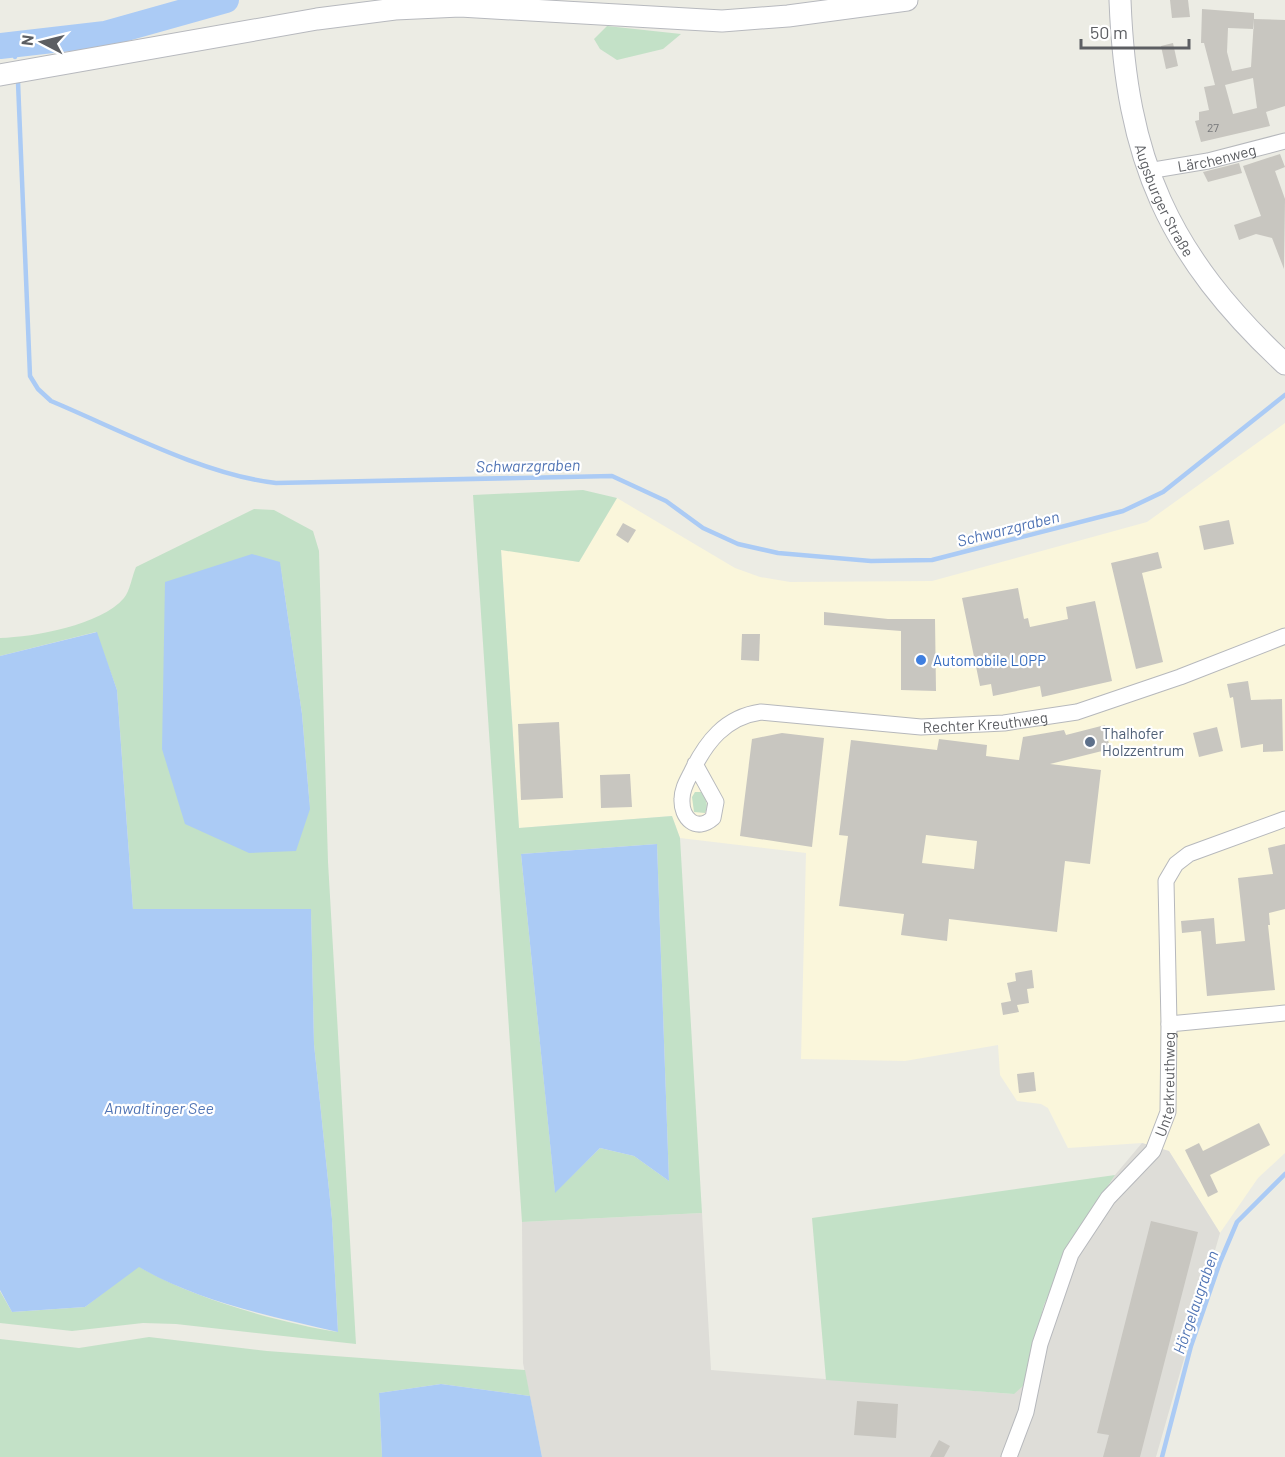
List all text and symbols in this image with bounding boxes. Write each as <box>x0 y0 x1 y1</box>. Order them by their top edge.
north arrow <box>12 12 72 72</box>
scale bar <box>1081 12 1189 50</box>
text: 50 m <box>1090 21 1128 43</box>
text: N <box>17 34 37 47</box>
house number: 27 <box>1207 120 1219 134</box>
street label: Lärchenweg <box>1176 140 1258 175</box>
street label: Augsburger Straße <box>1132 142 1198 260</box>
water label: Schwarzgraben <box>476 455 580 475</box>
water label: Schwarzgraben <box>955 506 1061 550</box>
place label: Automobile LOPP <box>933 651 1046 669</box>
marker: Automobile LOPP <box>914 653 928 667</box>
street label: Rechter Kreuthweg <box>922 708 1049 736</box>
place label: Thalhofer Holzzentrum <box>1102 724 1184 759</box>
marker: Thalhofer Holzzentrum <box>1083 735 1097 749</box>
street label: Unterkreuthweg <box>1150 1032 1178 1139</box>
water label: Anwaltinger See <box>104 1098 214 1117</box>
water label: Hörgelaugraben <box>1168 1248 1222 1356</box>

